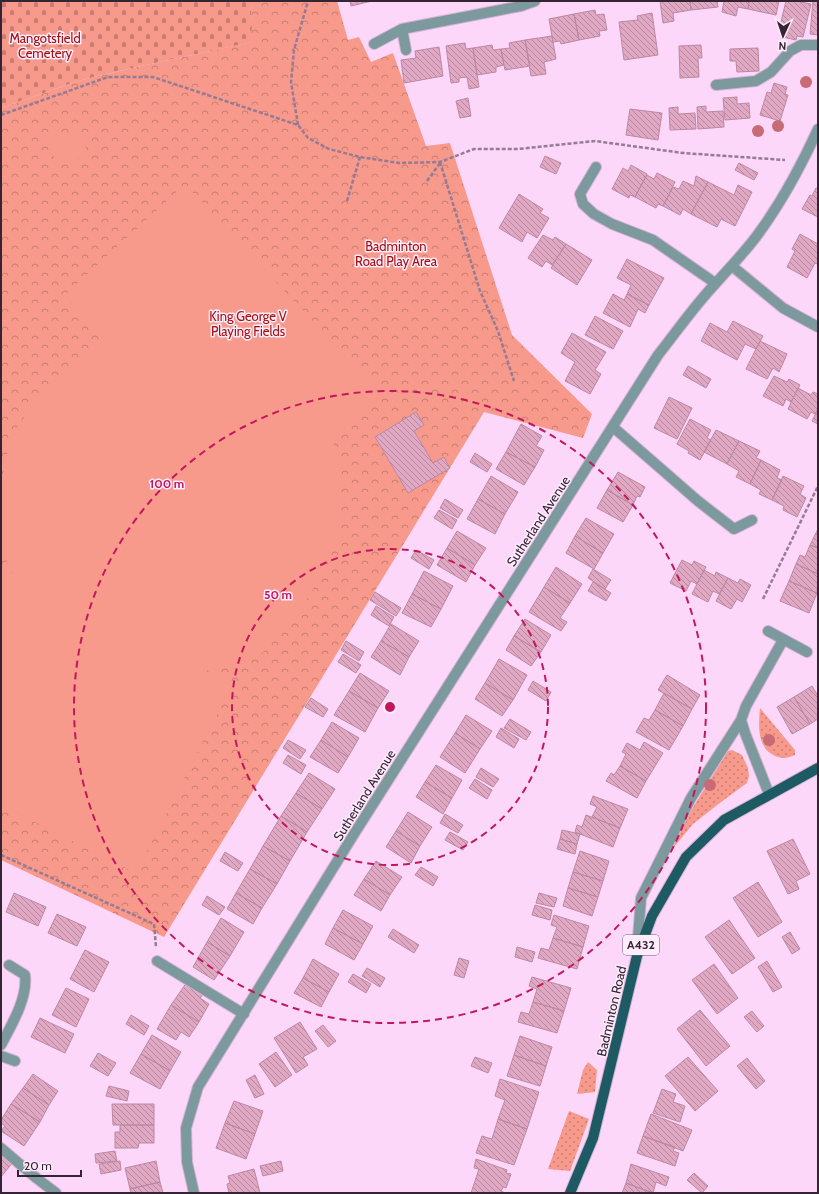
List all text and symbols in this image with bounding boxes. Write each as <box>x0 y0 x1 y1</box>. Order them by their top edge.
north arrow <box>763 16 803 56</box>
park label: Mangotsfield Cemetery <box>9 30 81 61</box>
text: N <box>778 39 787 53</box>
park label: Badminton Road Play Area <box>355 238 438 269</box>
park label: King George V Playing Fields <box>209 308 287 339</box>
street label: Sutherland Avenue <box>503 473 573 569</box>
text: 100 m <box>150 476 184 491</box>
text: 50 m <box>264 587 292 602</box>
centre of rings <box>383 700 397 714</box>
street label: Sutherland Avenue <box>330 746 399 844</box>
road number: A432 <box>623 935 659 955</box>
street label: Badminton Road <box>593 964 629 1058</box>
scale bar <box>18 1152 81 1178</box>
text: 20 m <box>24 1158 52 1173</box>

